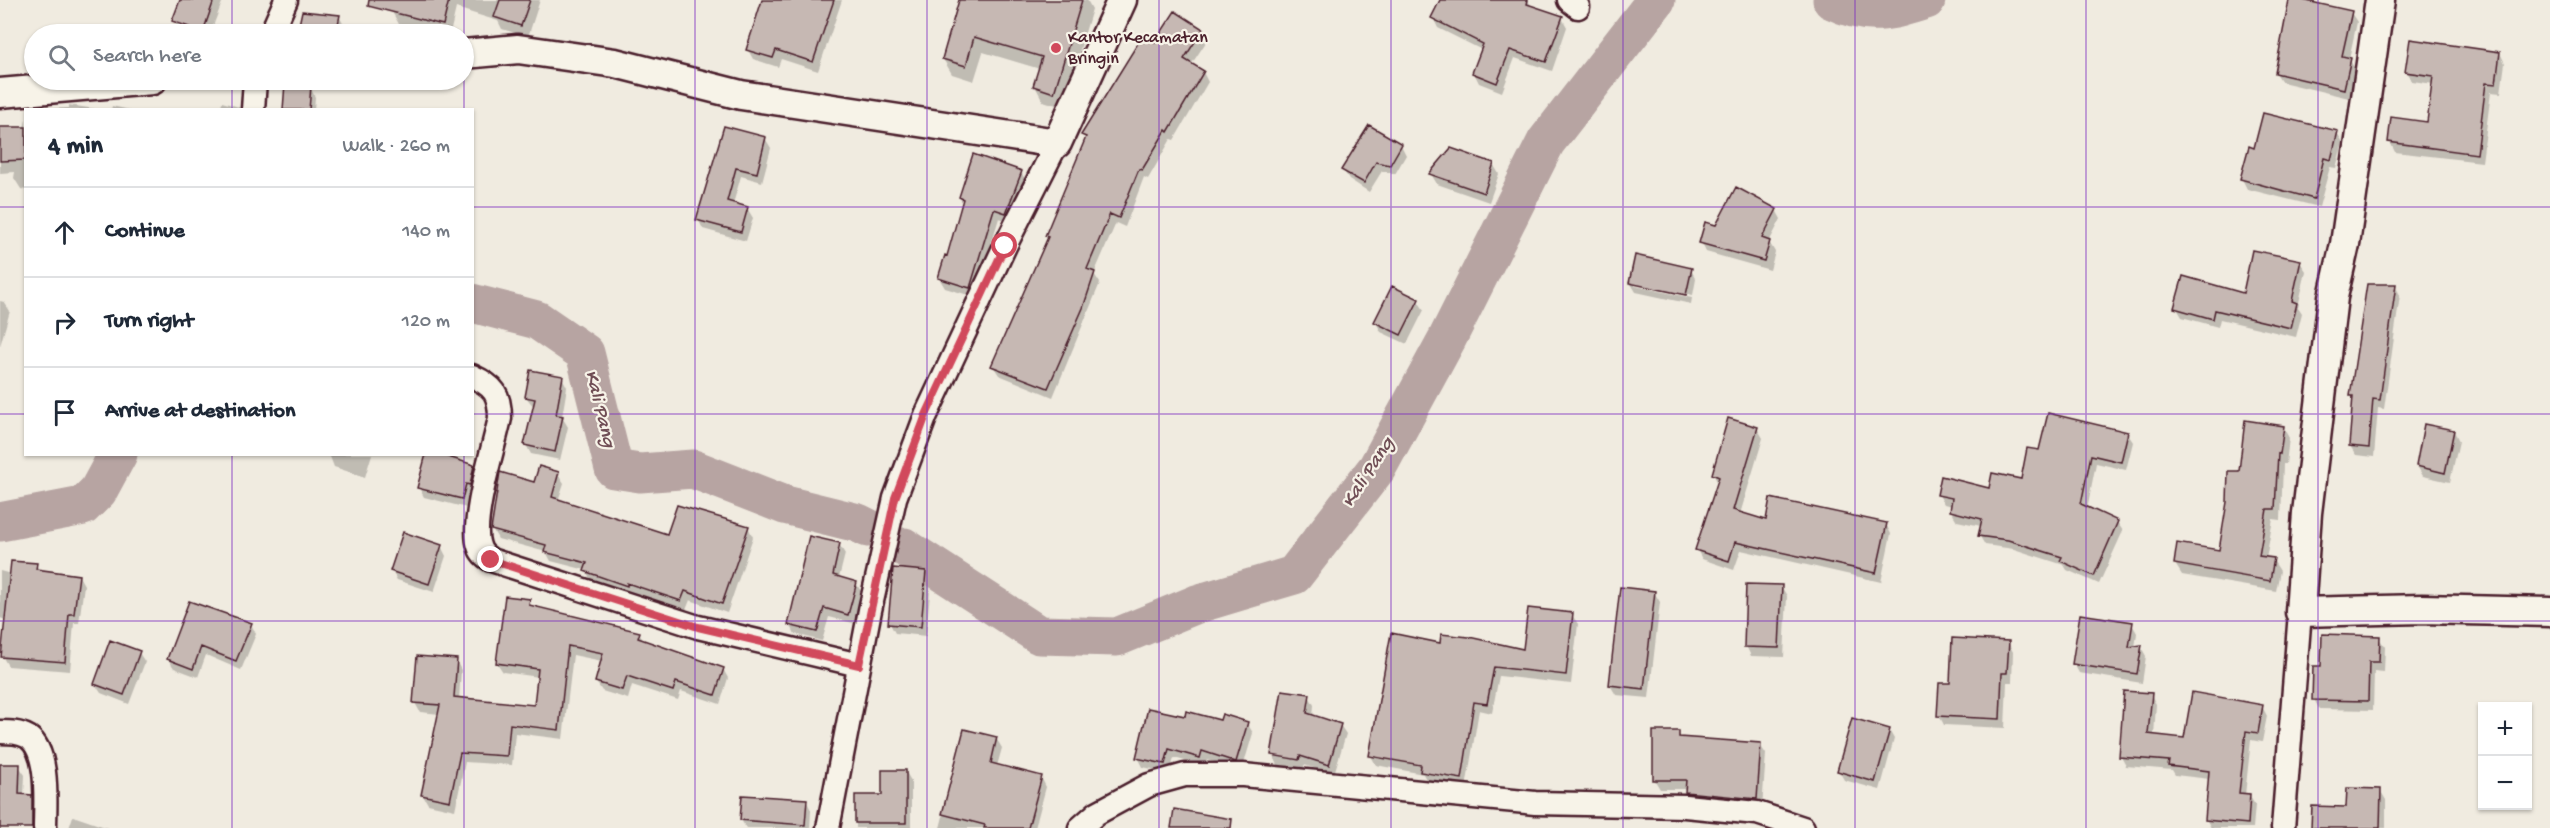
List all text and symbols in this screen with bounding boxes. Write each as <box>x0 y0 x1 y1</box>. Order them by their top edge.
search box <box>24 24 474 90</box>
place label: Kantor Kecamatan Bringin <box>1067 28 1208 70</box>
icon: search <box>45 41 78 74</box>
marker: Kantor Kecamatan Bringin <box>1049 41 1063 55</box>
text: Search here <box>93 44 201 70</box>
text: 4 min <box>48 132 103 163</box>
text: Walk · 260 m <box>343 136 450 159</box>
icon: ahead <box>48 216 81 249</box>
text: Continue <box>105 219 185 245</box>
text: 140 m <box>402 221 450 244</box>
route start <box>991 232 1017 258</box>
icon: right <box>48 306 81 339</box>
text: Turn right <box>105 309 193 335</box>
text: 120 m <box>402 311 450 334</box>
water label: Kali Pang <box>578 368 620 451</box>
icon: arrive <box>48 396 81 429</box>
text: Arrive at destination <box>105 399 295 425</box>
water label: Kali Pang <box>1338 432 1401 512</box>
route end <box>477 546 503 572</box>
map controls <box>2478 702 2532 810</box>
button: + <box>2478 702 2532 756</box>
button: − <box>2478 756 2532 810</box>

